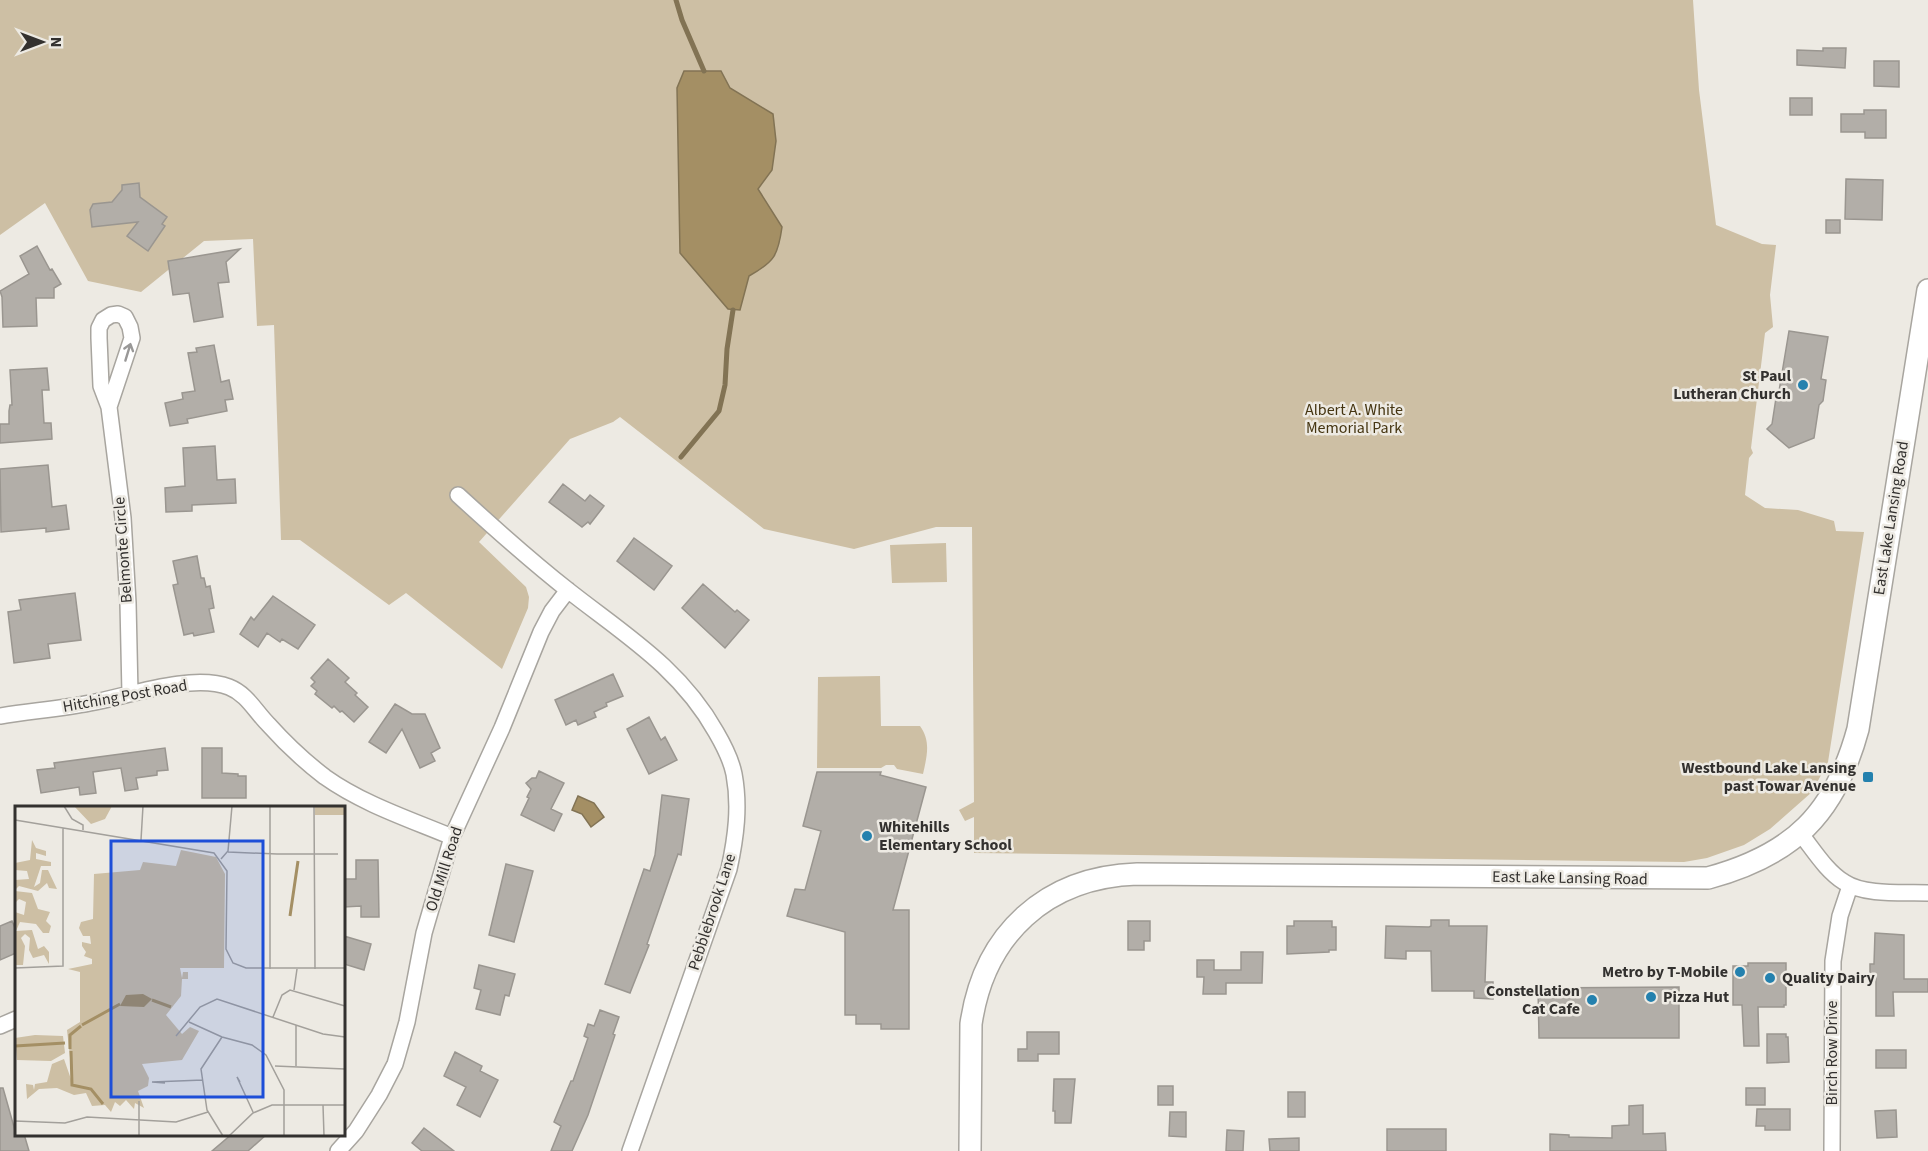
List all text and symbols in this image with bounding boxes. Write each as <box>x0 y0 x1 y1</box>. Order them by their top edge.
north arrow <box>12 12 72 72</box>
text: N <box>45 37 67 47</box>
one-way arrow <box>123 343 134 362</box>
place label: St Paul Lutheran Church <box>1673 365 1791 405</box>
marker: St Paul Lutheran Church <box>1796 378 1810 392</box>
park label: Albert A. White Memorial Park <box>1305 399 1403 439</box>
street label: East Lake Lansing Road <box>1868 439 1914 597</box>
street label: Belmonte Circle <box>108 496 138 604</box>
street label: Hitching Post Road <box>61 674 189 718</box>
place label: Westbound Lake Lansing past Towar Avenue <box>1682 757 1856 797</box>
marker: Westbound Lake Lansing past Towar Avenue <box>1861 770 1875 784</box>
inset map <box>15 806 345 1136</box>
place label: Whitehills Elementary School <box>879 816 1012 856</box>
street label: Old Mill Road <box>420 824 468 914</box>
marker: Whitehills Elementary School <box>860 829 874 843</box>
street label: Pebblebrook Lane <box>683 851 741 973</box>
street label: East Lake Lansing Road <box>1492 866 1648 890</box>
place label: Metro by T-Mobile <box>1602 961 1728 983</box>
marker: Metro by T-Mobile <box>1733 965 1747 979</box>
place label: Quality Dairy <box>1782 967 1876 989</box>
marker: Quality Dairy <box>1763 971 1777 985</box>
place label: Constellation Cat Cafe <box>1486 980 1580 1020</box>
place label: Pizza Hut <box>1663 986 1729 1008</box>
marker: Pizza Hut <box>1644 990 1658 1004</box>
marker: Constellation Cat Cafe <box>1585 993 1599 1007</box>
street label: Birch Row Drive <box>1821 1000 1843 1105</box>

